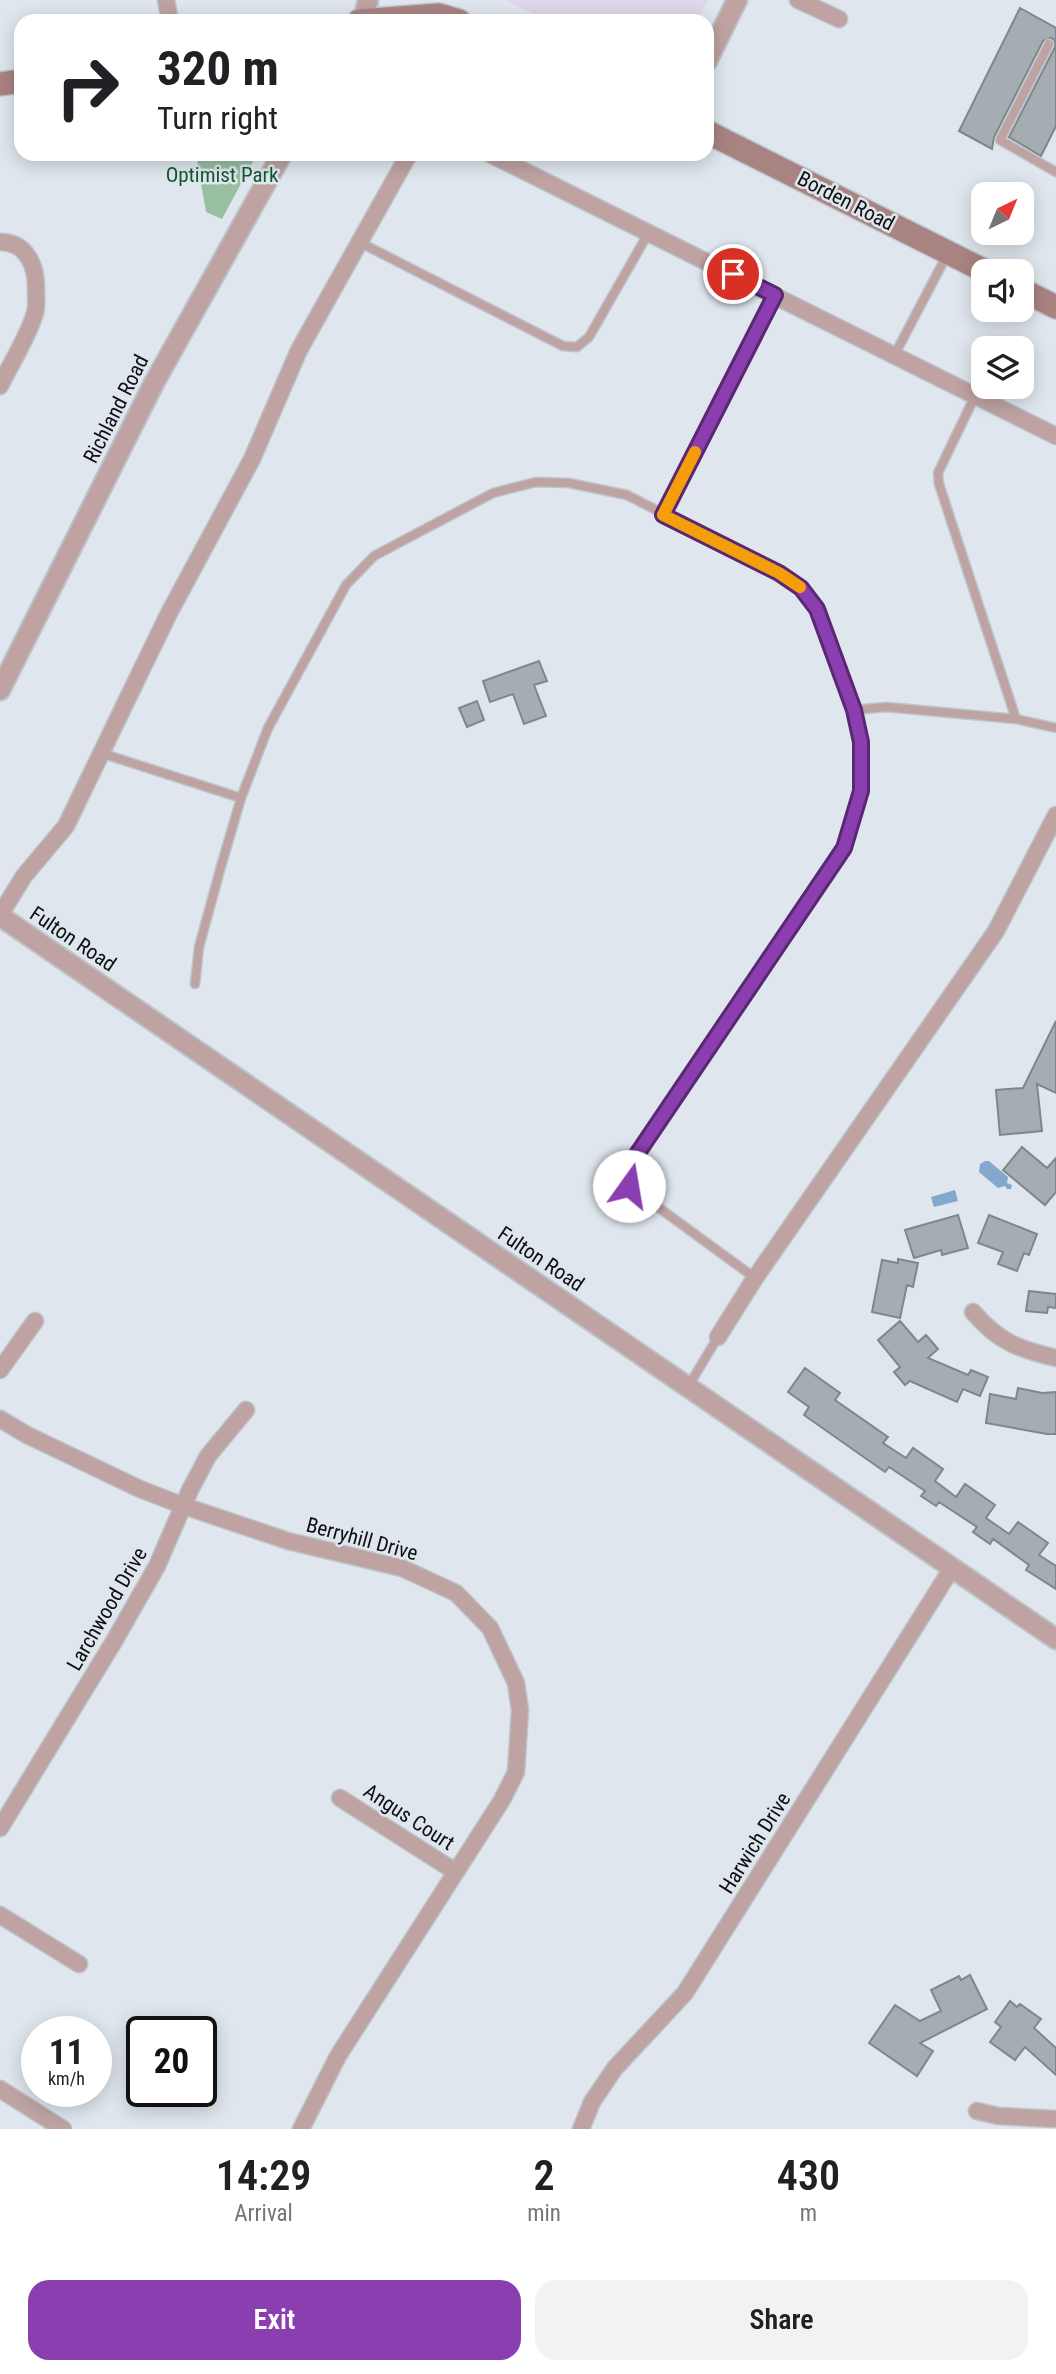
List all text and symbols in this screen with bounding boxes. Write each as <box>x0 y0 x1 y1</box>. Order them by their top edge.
text: 320 m <box>157 40 279 97</box>
icon: right <box>42 42 133 133</box>
text: Turn right <box>157 99 278 137</box>
park label: Optimist Park <box>166 163 279 187</box>
street label: Borden Road <box>793 166 899 236</box>
north arrow <box>971 182 1034 245</box>
map controls <box>971 182 1034 399</box>
pin <box>703 244 763 304</box>
icon: arrive <box>714 255 752 293</box>
button: sound <box>971 259 1034 322</box>
button: layers <box>971 336 1034 399</box>
street label: Richland Road <box>78 351 154 467</box>
street label: Fulton Road <box>25 901 121 977</box>
position arrow <box>592 1149 666 1223</box>
street label: Fulton Road <box>493 1221 589 1297</box>
street label: Berryhill Drive <box>304 1513 420 1565</box>
street label: Larchwood Drive <box>62 1543 152 1675</box>
street label: Angus Court <box>359 1779 459 1855</box>
street label: Harwich Drive <box>714 1788 796 1898</box>
speed limit sign: 20 <box>126 2016 217 2107</box>
text: 11 <box>49 2032 84 2073</box>
text: km/h <box>48 2068 85 2089</box>
text: 14:29 <box>216 2151 311 2200</box>
text: 2 <box>534 2151 555 2200</box>
text: 430 <box>777 2151 840 2200</box>
text: Arrival <box>234 2200 293 2227</box>
text: min <box>527 2200 561 2227</box>
text: m <box>800 2200 817 2227</box>
button: Exit <box>28 2280 521 2360</box>
button: Share <box>535 2280 1028 2360</box>

